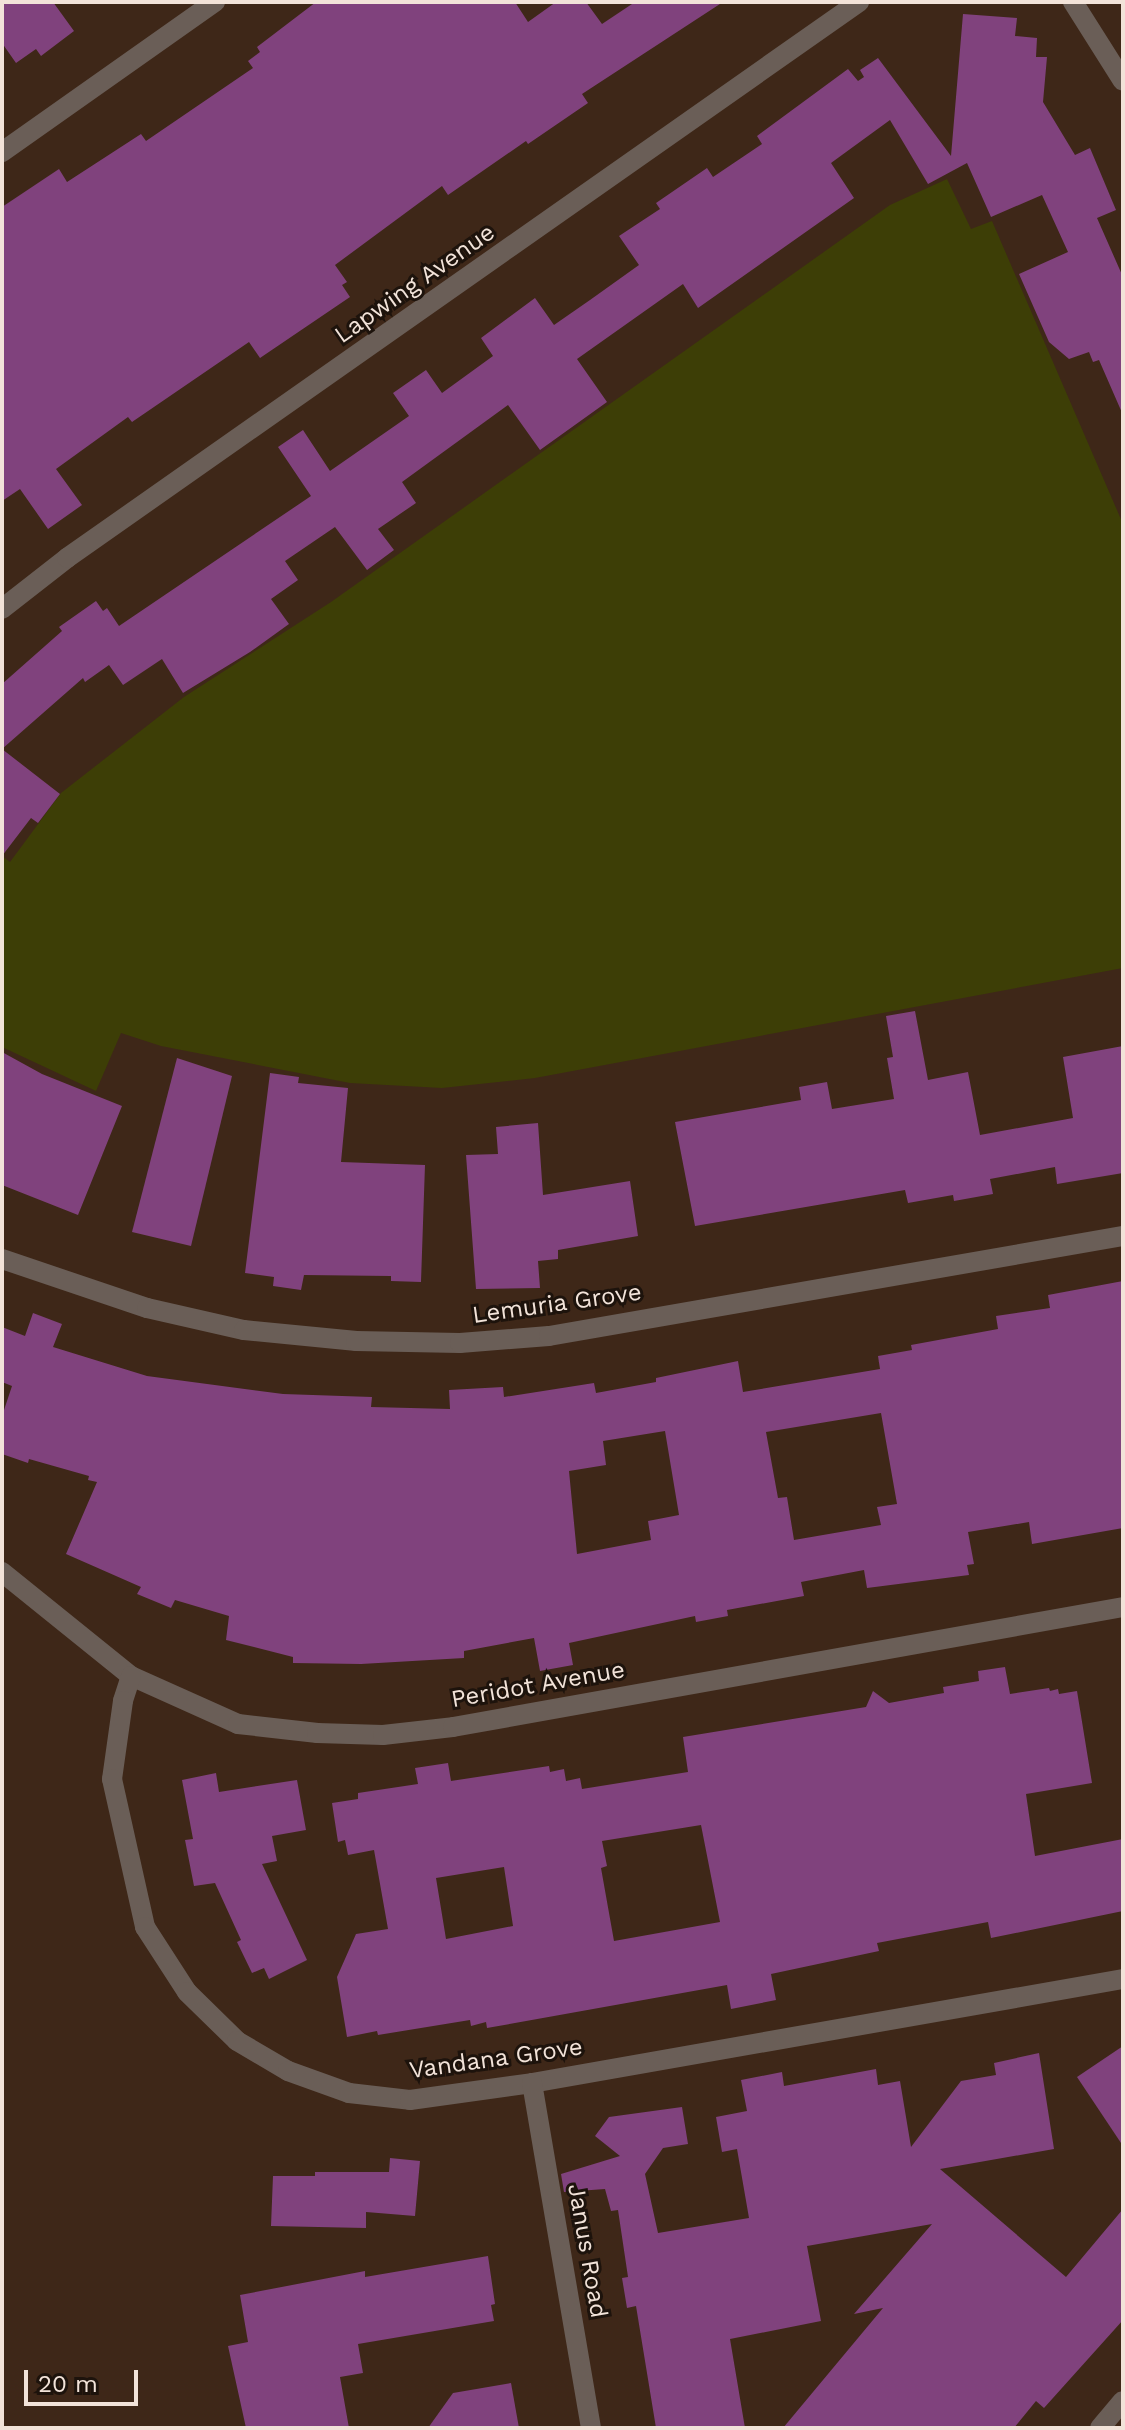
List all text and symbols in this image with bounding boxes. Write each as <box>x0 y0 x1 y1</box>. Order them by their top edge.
street label: Lapwing Avenue <box>329 218 501 350</box>
street label: Lemuria Grove <box>470 1278 644 1330</box>
street label: Peridot Avenue <box>448 1655 628 1715</box>
street label: Vandana Grove <box>407 2033 585 2085</box>
street label: Janus Road <box>561 2182 613 2320</box>
scale bar <box>28 2354 142 2404</box>
text: 20 m <box>38 2370 98 2398</box>

